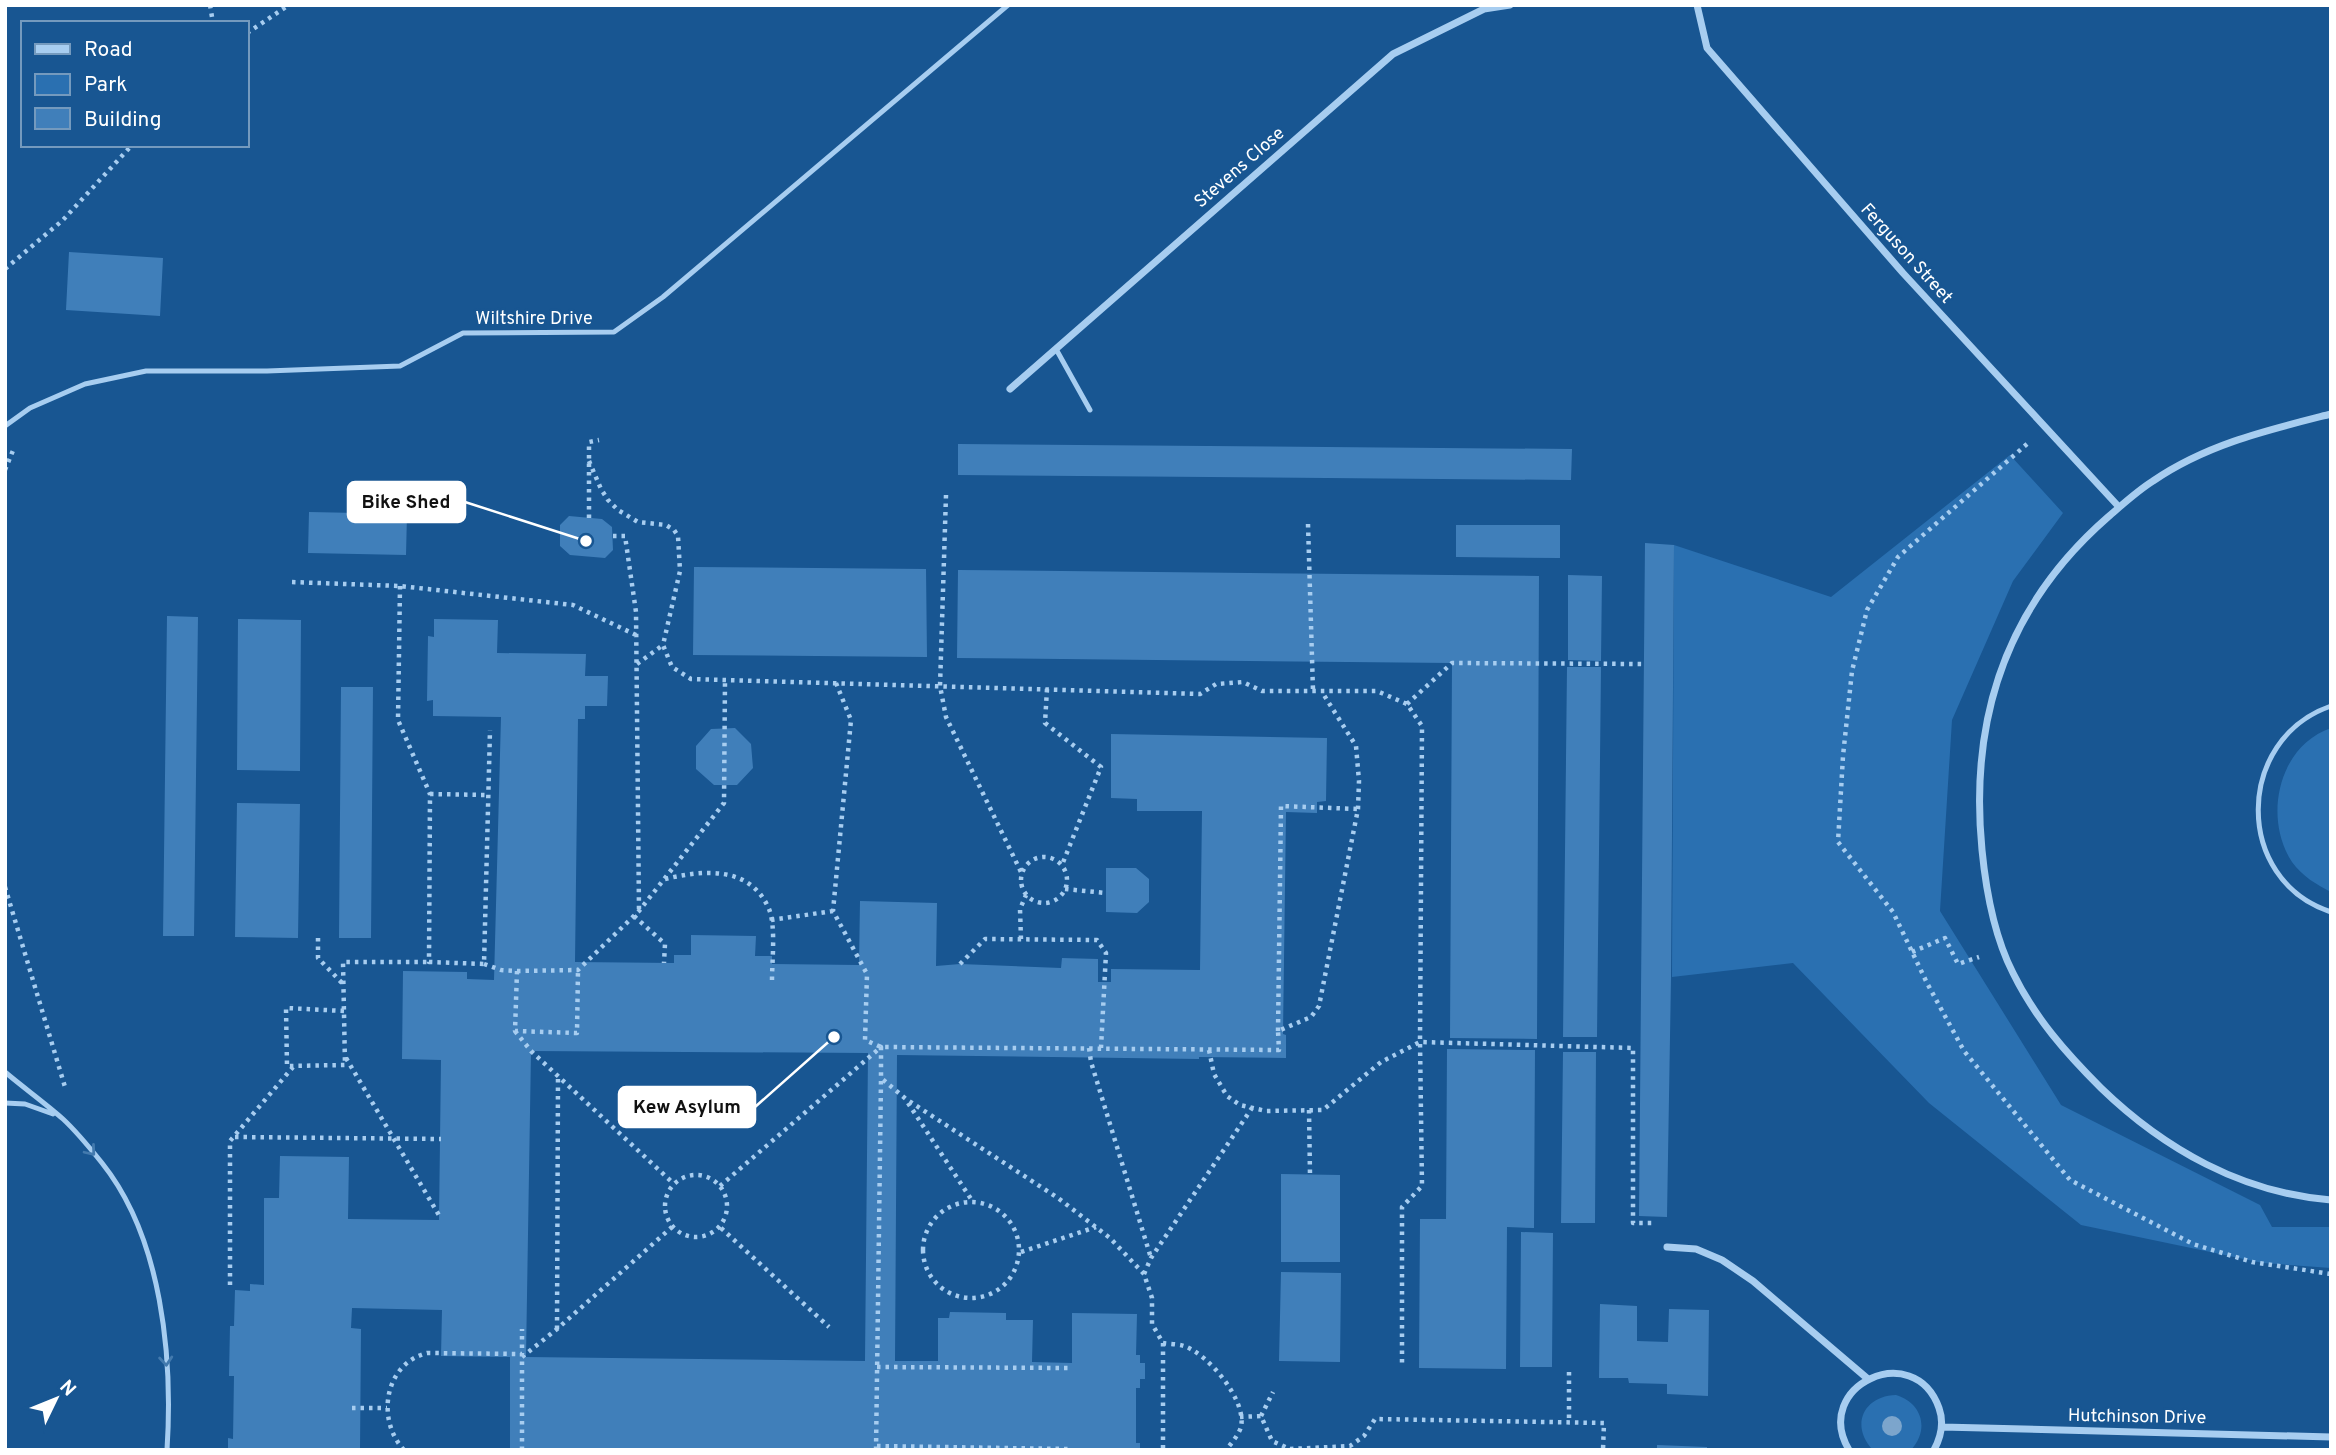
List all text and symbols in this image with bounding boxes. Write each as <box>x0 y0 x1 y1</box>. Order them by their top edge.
legend <box>21 21 248 147</box>
text: Road <box>84 37 133 64</box>
text: Park <box>84 72 127 99</box>
text: Building <box>84 107 162 134</box>
street label: Stevens Close <box>1190 123 1290 214</box>
street label: Ferguson Street <box>1855 199 1957 309</box>
street label: Wiltshire Drive <box>475 308 593 331</box>
callout: Bike Shed <box>348 482 465 522</box>
text: Bike Shed <box>362 491 450 515</box>
callout: Kew Asylum <box>619 1087 755 1127</box>
text: Kew Asylum <box>633 1096 741 1120</box>
one-way arrow <box>83 1143 96 1155</box>
one-way arrow <box>158 1356 173 1367</box>
north arrow <box>21 1364 91 1434</box>
text: N <box>54 1376 80 1402</box>
street label: Hutchinson Drive <box>2068 1405 2206 1430</box>

